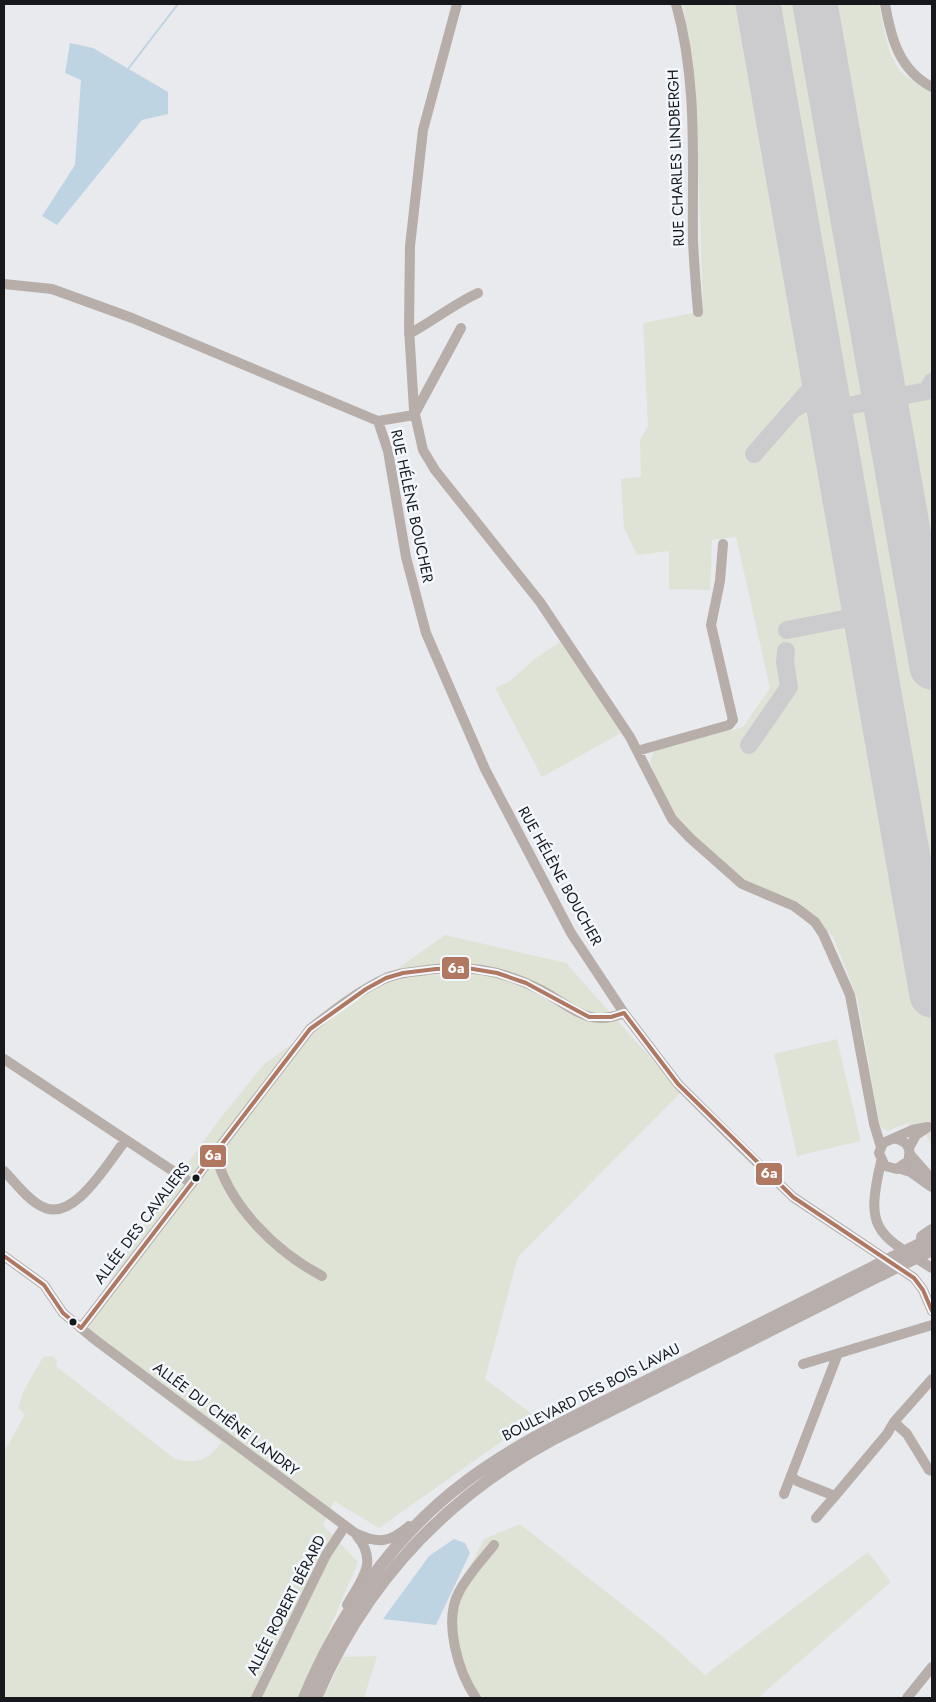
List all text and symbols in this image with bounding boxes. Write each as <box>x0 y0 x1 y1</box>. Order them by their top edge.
street label: RUE CHARLES LINDBERGH <box>662 69 690 247</box>
street label: RUE HÉLÈNE BOUCHER <box>385 427 439 585</box>
street label: RUE HÉLÈNE BOUCHER <box>513 802 608 950</box>
line badge: 6a <box>441 956 470 980</box>
text: 6a <box>448 958 464 978</box>
line badge: 6a <box>199 1144 227 1168</box>
text: 6a <box>205 1145 221 1165</box>
street label: ALLÉE DES CAVALIERS <box>89 1157 195 1289</box>
line badge: 6a <box>755 1162 783 1186</box>
text: 6a <box>761 1163 777 1183</box>
unlabelled marker <box>191 1173 201 1183</box>
unlabelled marker <box>68 1317 78 1327</box>
street label: BOULEVARD DES BOIS LAVAU <box>498 1337 684 1447</box>
street label: ALLÉE DU CHÊNE LANDRY <box>148 1357 304 1482</box>
street label: ALLÉE ROBERT BÉRARD <box>241 1531 331 1679</box>

